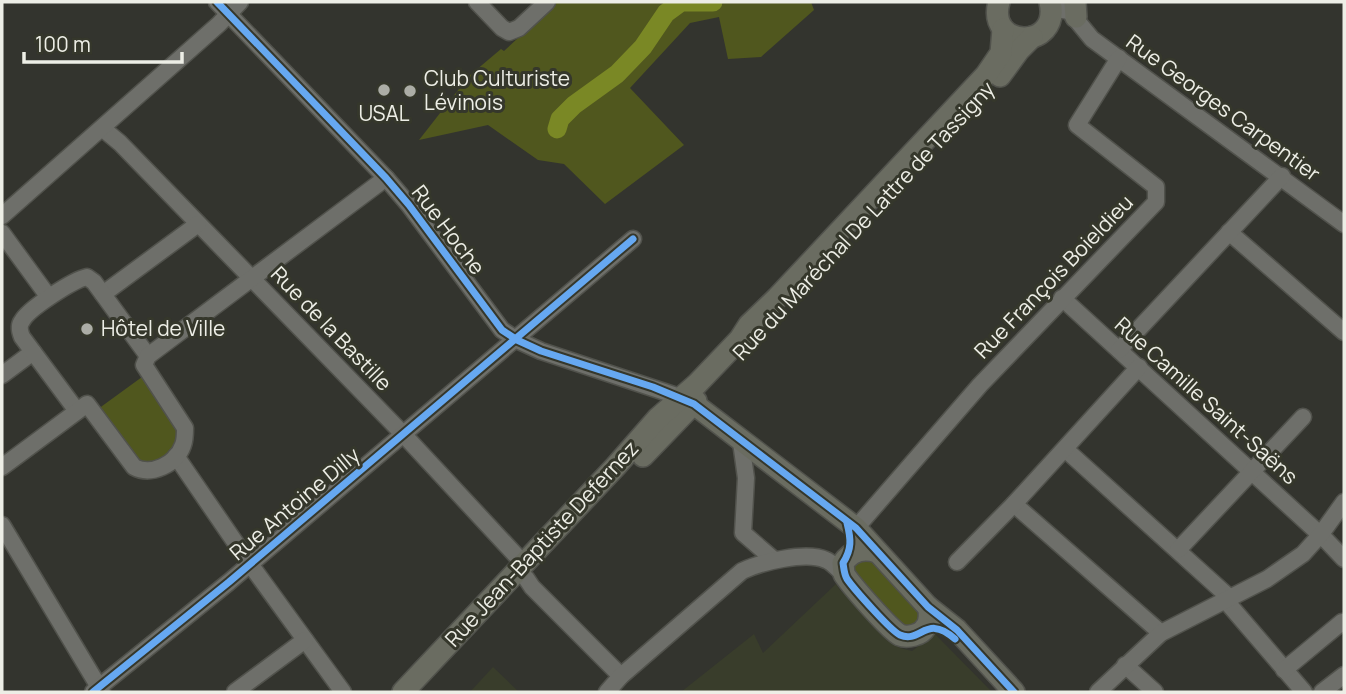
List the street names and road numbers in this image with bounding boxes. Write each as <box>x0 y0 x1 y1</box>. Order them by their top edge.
street label: Rue Georges Carpentier <box>1121 27 1326 187</box>
street label: Rue du Maréchal De Lattre de Tassigny <box>726 75 1000 366</box>
street label: Rue Hoche <box>406 179 492 280</box>
street label: Rue François Boieldieu <box>968 188 1139 364</box>
street label: Rue de la Bastille <box>265 260 398 397</box>
street label: Rue Camille Saint-Saëns <box>1109 311 1304 490</box>
street label: Rue Jean-Baptiste Defernez <box>438 434 644 652</box>
street label: Rue Antoine Dilly <box>223 440 365 566</box>

